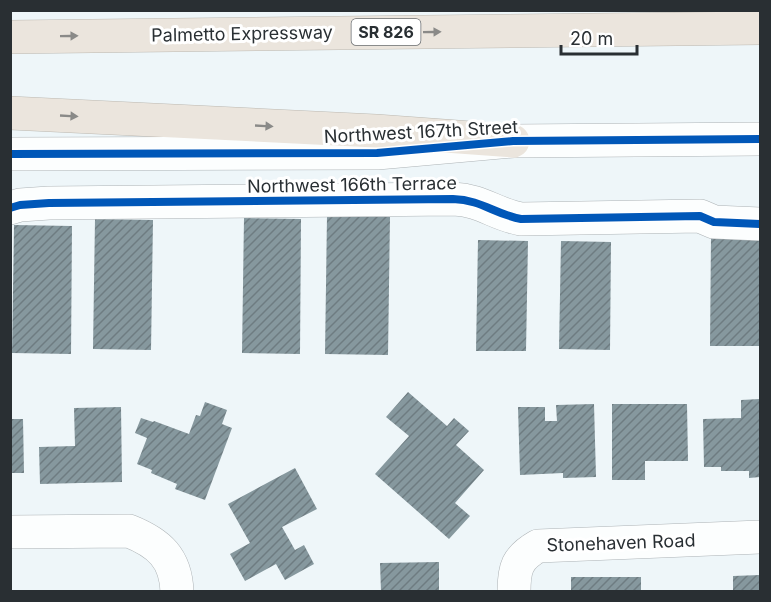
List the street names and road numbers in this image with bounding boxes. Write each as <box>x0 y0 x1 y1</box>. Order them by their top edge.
road number: SR 826 <box>352 19 420 45</box>
street label: Palmetto Expressway <box>151 21 333 46</box>
street label: Northwest 167th Street <box>323 116 519 147</box>
street label: Northwest 166th Terrace <box>247 172 457 197</box>
street label: Stonehaven Road <box>546 529 696 556</box>

